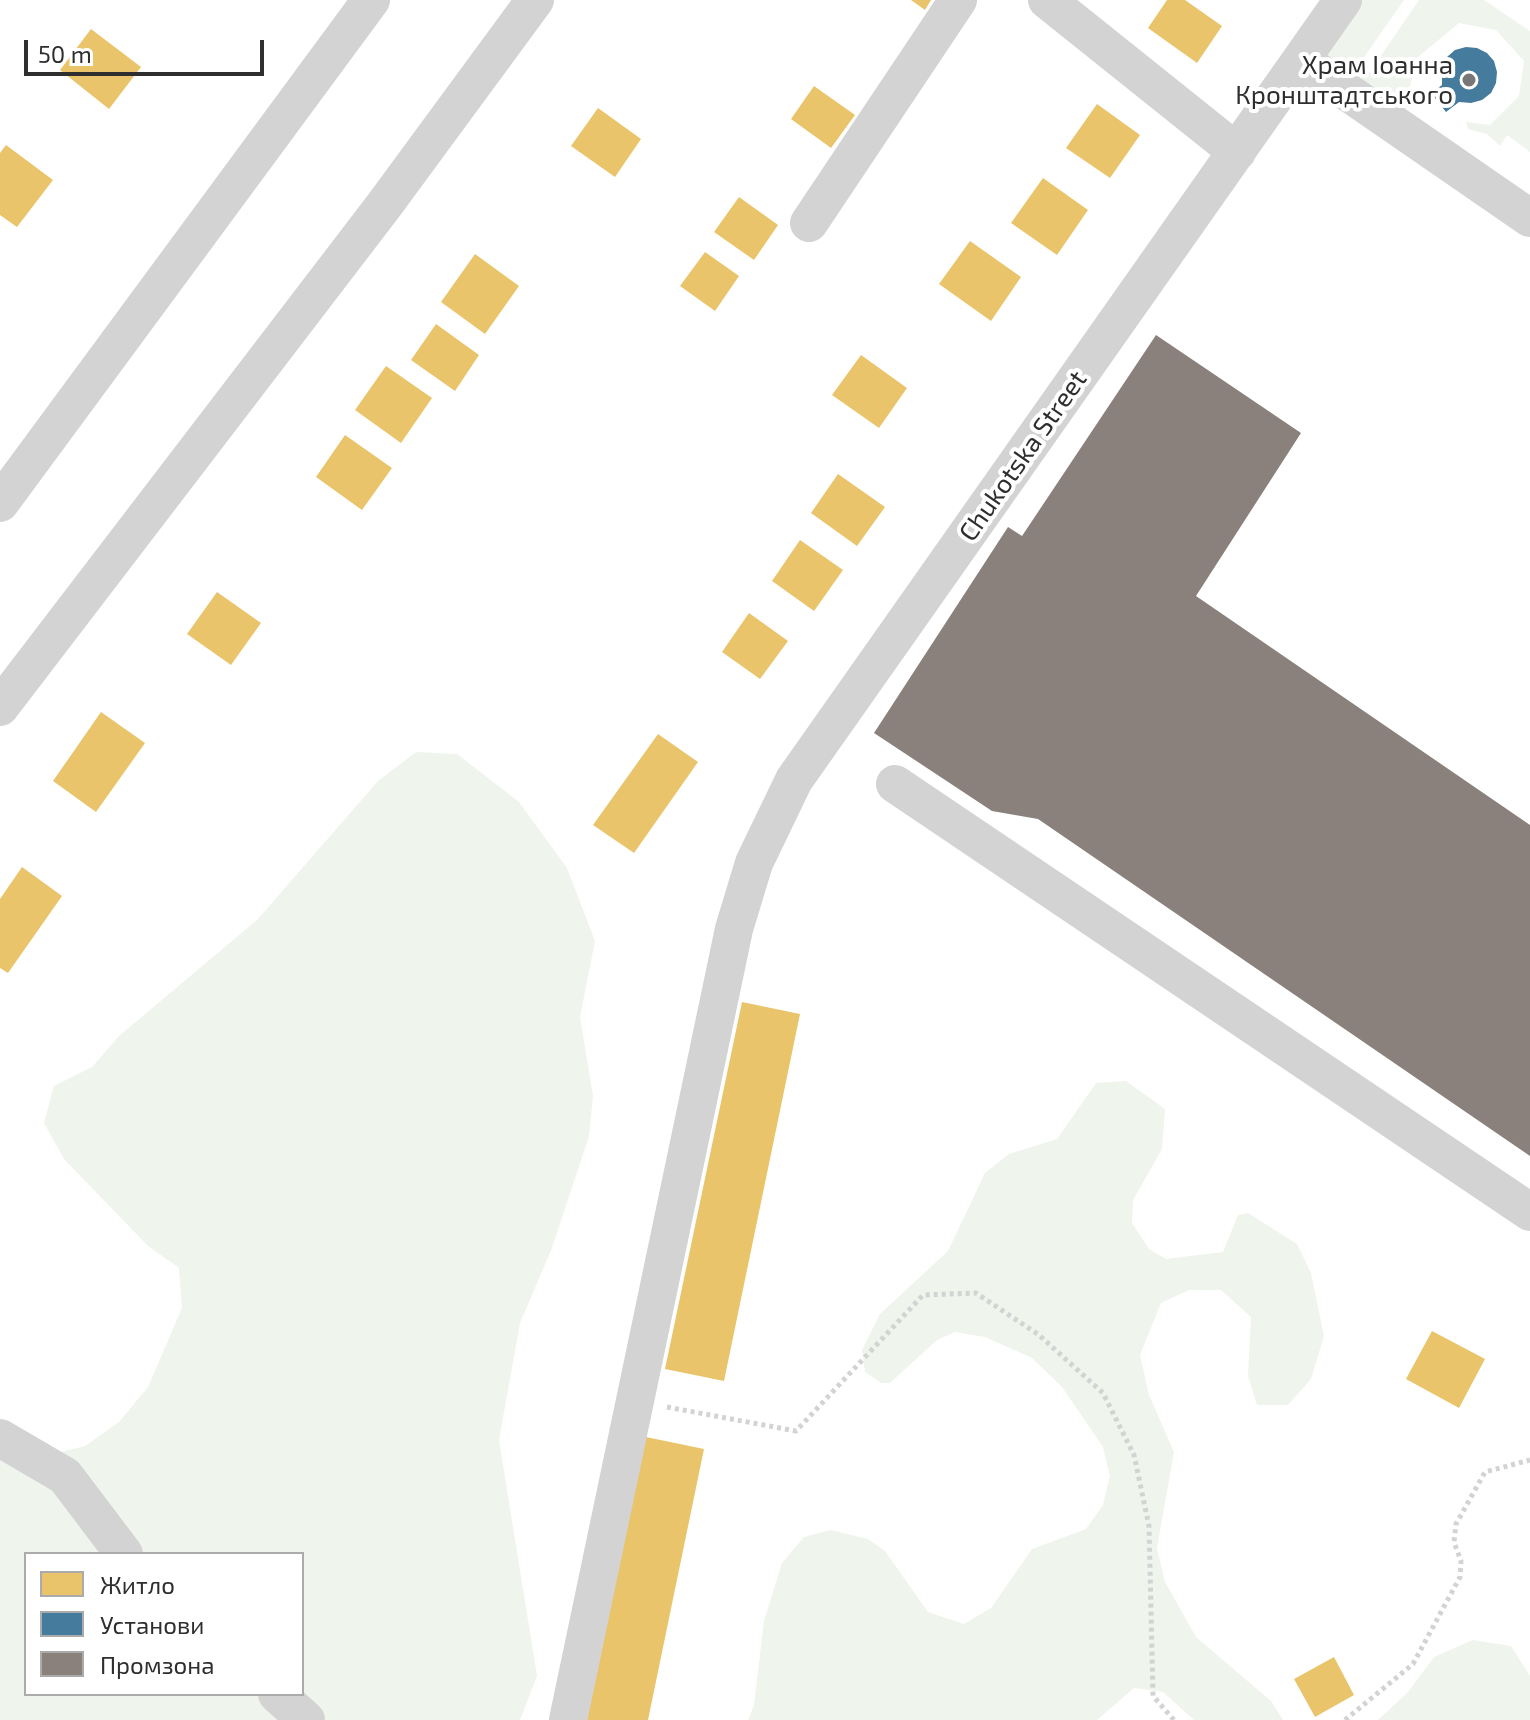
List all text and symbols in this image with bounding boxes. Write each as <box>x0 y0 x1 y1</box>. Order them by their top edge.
scale bar <box>28 24 268 74</box>
text: 50 m <box>38 39 92 68</box>
place label: Храм Іоанна Кронштадтського <box>1235 49 1453 110</box>
marker: Храм Іоанна Кронштадтського <box>1460 71 1478 89</box>
street label: Chukotska Street <box>953 365 1093 547</box>
legend <box>24 1552 304 1696</box>
text: Житло <box>100 1570 175 1599</box>
text: Установи <box>100 1610 204 1639</box>
text: Промзона <box>100 1650 215 1679</box>

